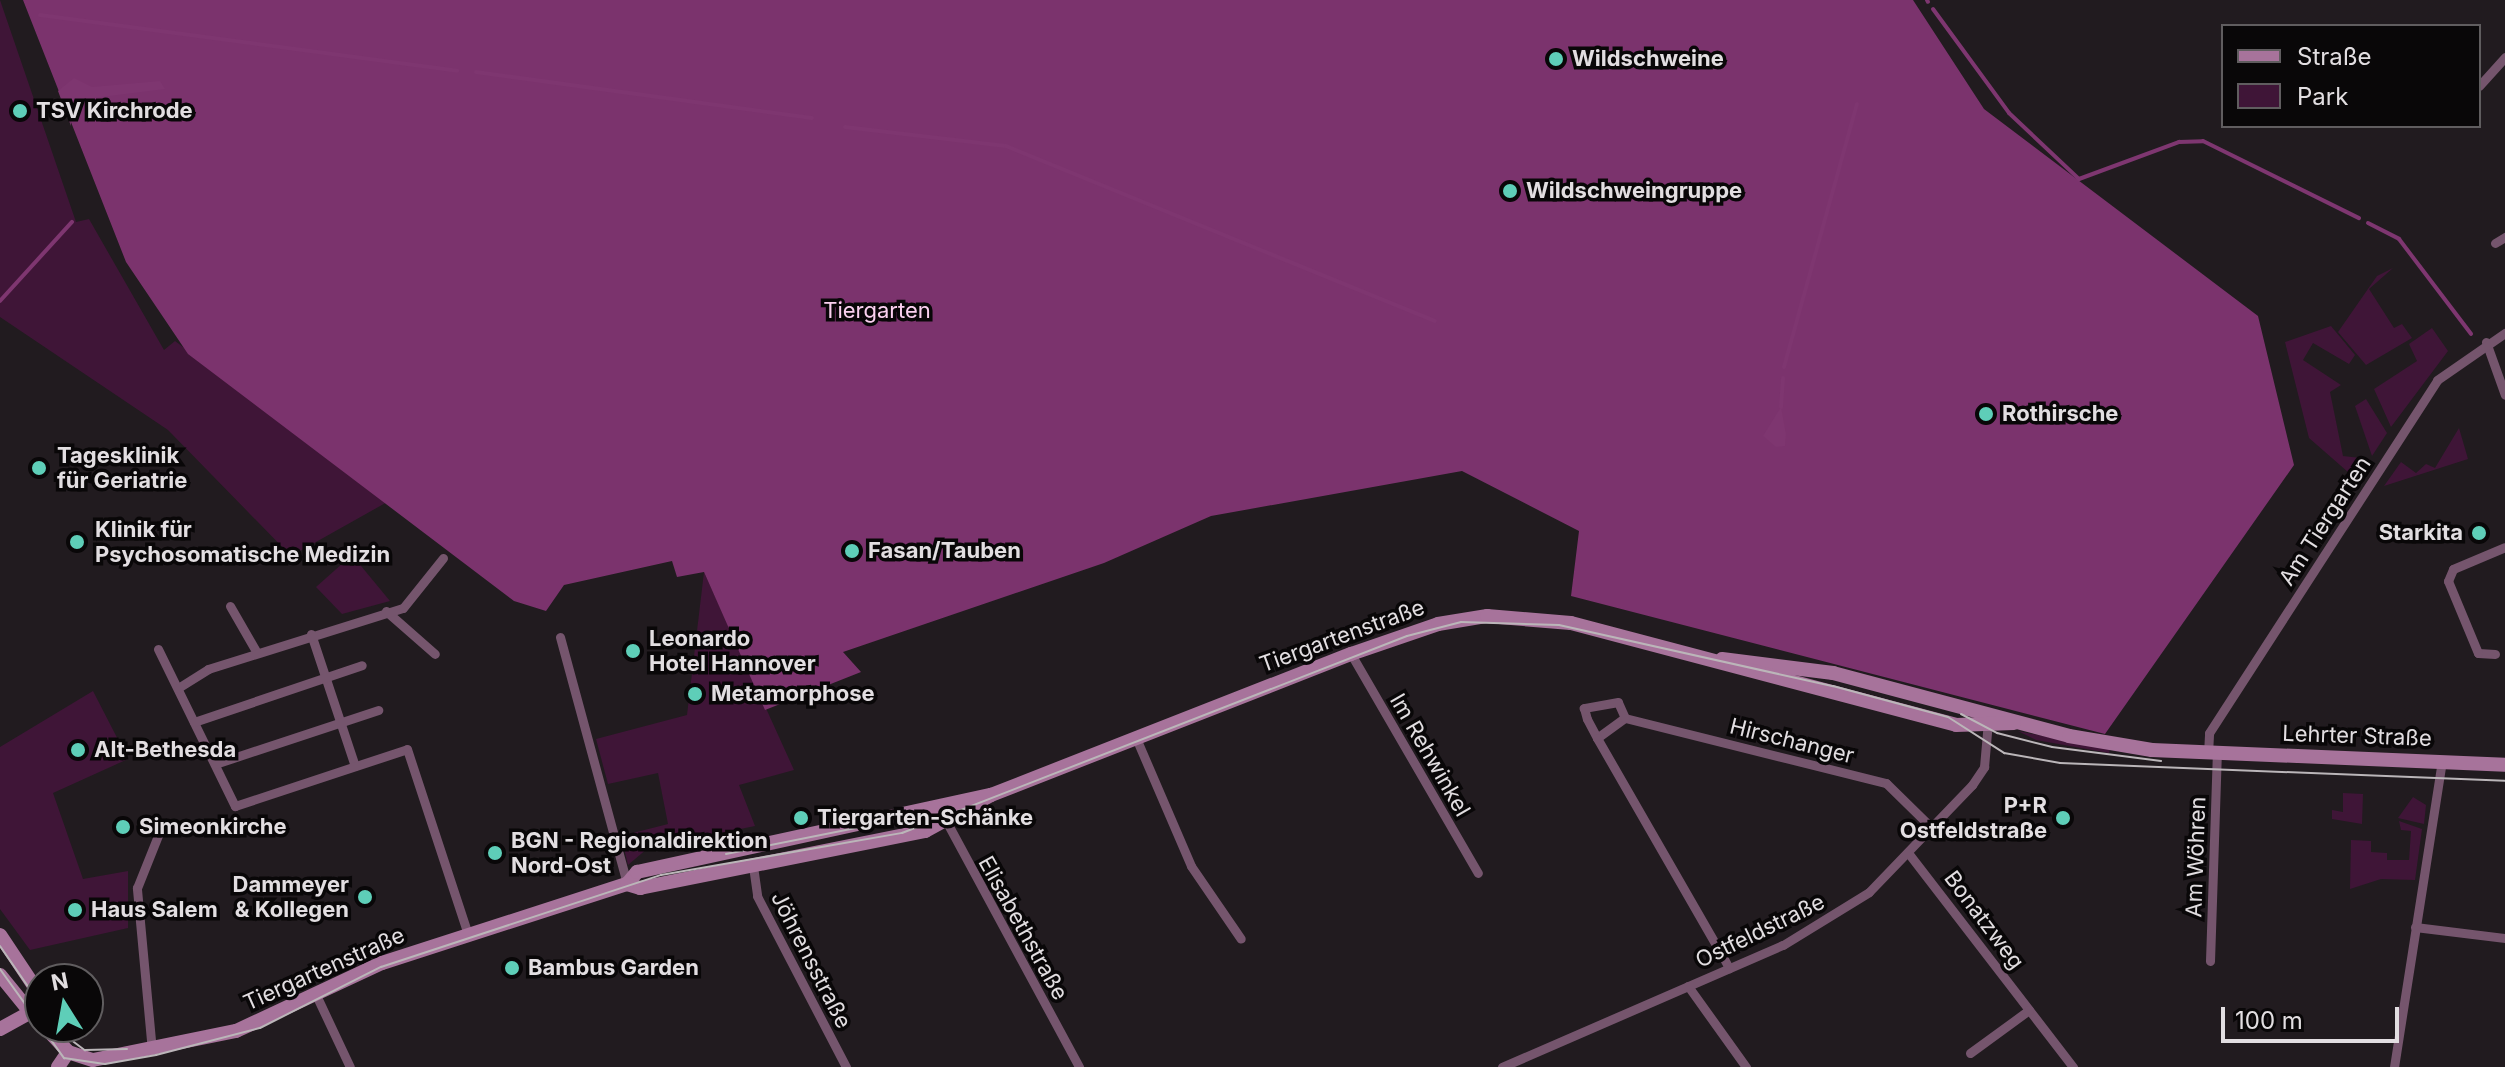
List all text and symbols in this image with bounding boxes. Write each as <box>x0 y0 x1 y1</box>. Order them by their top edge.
legend <box>2221 24 2481 128</box>
text: Straße <box>2297 42 2372 71</box>
place label: Wildschweine <box>1572 46 1724 72</box>
marker: Wildschweine <box>1547 50 1565 68</box>
text: Park <box>2297 82 2348 111</box>
place label: TSV Kirchrode <box>36 98 193 124</box>
marker: TSV Kirchrode <box>11 102 29 120</box>
place label: Wildschweingruppe <box>1526 178 1742 204</box>
marker: Wildschweingruppe <box>1501 182 1519 200</box>
park label: Tiergarten <box>823 298 931 324</box>
place label: Rothirsche <box>2002 401 2118 427</box>
marker: Rothirsche <box>1977 405 1995 423</box>
place label: Tagesklinik für Geriatrie <box>57 442 187 494</box>
street label: Am Tiergarten <box>2274 452 2376 590</box>
marker: Tagesklinik für Geriatrie <box>28 457 50 479</box>
place label: Klinik für Psychosomatische Medizin <box>95 516 390 568</box>
place label: Starkita <box>2379 520 2463 546</box>
marker: Starkita <box>2470 524 2488 542</box>
marker: Klinik für Psychosomatische Medizin <box>66 531 88 553</box>
place label: Fasan/Tauben <box>868 538 1021 564</box>
marker: Fasan/Tauben <box>843 542 861 560</box>
street label: Tiergartenstraße <box>1256 594 1428 678</box>
place label: Leonardo Hotel Hannover <box>649 625 816 676</box>
marker: Leonardo Hotel Hannover <box>624 642 642 660</box>
place label: Metamorphose <box>711 681 875 707</box>
marker: Metamorphose <box>686 685 704 703</box>
street label: Im Rehwinkel <box>1384 689 1476 821</box>
street label: Hirschanger <box>1727 713 1857 769</box>
street label: Lehrter Straße <box>2282 720 2432 752</box>
place label: Alt-Bethesda <box>94 737 236 763</box>
marker: Alt-Bethesda <box>69 741 87 759</box>
place label: P+R Ostfeldstraße <box>1900 792 2047 844</box>
street label: Am Wöhren <box>2181 796 2211 918</box>
place label: Tiergarten-Schänke <box>817 805 1033 831</box>
marker: Tiergarten-Schänke <box>792 809 810 827</box>
marker: P+R Ostfeldstraße <box>2054 809 2072 827</box>
place label: Simeonkirche <box>139 814 287 840</box>
marker: Simeonkirche <box>114 818 132 836</box>
place label: BGN - Regionaldirektion Nord-Ost <box>511 827 768 878</box>
marker: BGN - Regionaldirektion Nord-Ost <box>486 844 504 862</box>
street label: Elisabethstraße <box>973 852 1073 1004</box>
street label: Bonatzweg <box>1938 866 2030 974</box>
place label: Dammeyer & Kollegen <box>233 871 349 922</box>
street label: Jöhrensstraße <box>765 887 857 1033</box>
marker: Dammeyer & Kollegen <box>356 888 374 906</box>
street label: Ostfeldstraße <box>1691 888 1829 974</box>
place label: Haus Salem <box>91 897 218 923</box>
marker: Haus Salem <box>66 901 84 919</box>
street label: Tiergartenstraße <box>239 922 409 1016</box>
place label: Bambus Garden <box>528 955 699 981</box>
marker: Bambus Garden <box>503 959 521 977</box>
north arrow <box>24 963 104 1043</box>
text: N <box>49 967 71 996</box>
scale bar <box>2225 991 2403 1041</box>
text: 100 m <box>2235 1006 2303 1035</box>

